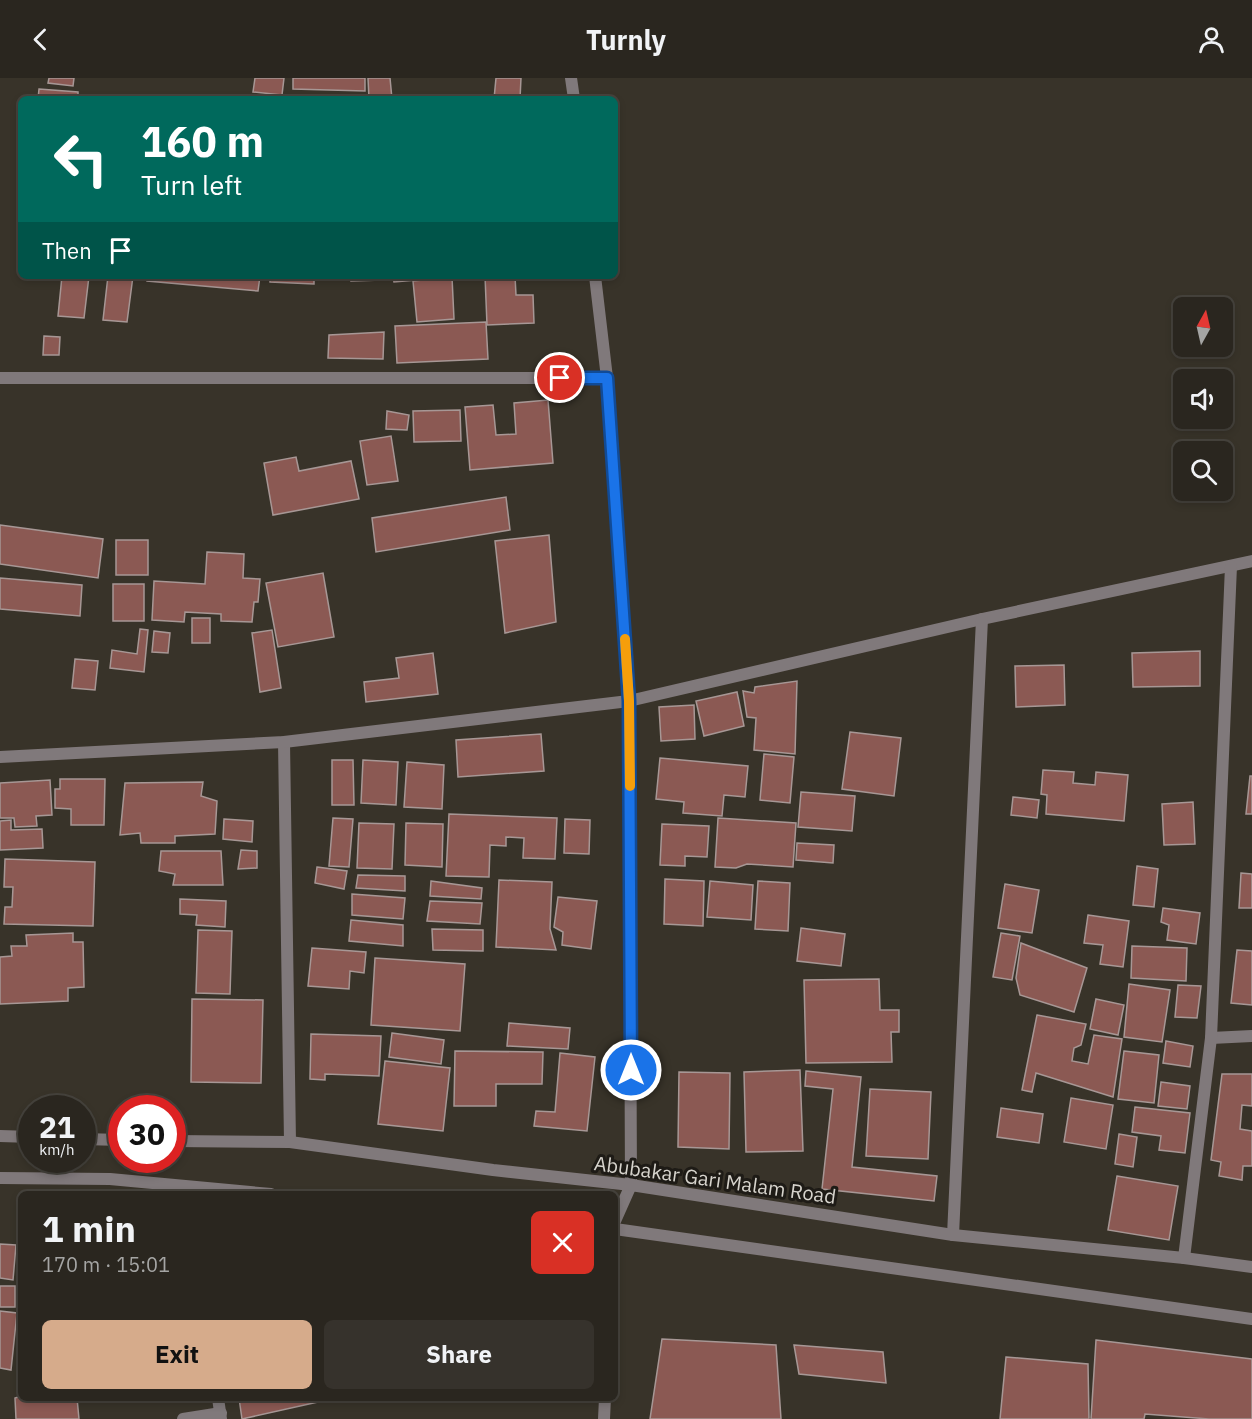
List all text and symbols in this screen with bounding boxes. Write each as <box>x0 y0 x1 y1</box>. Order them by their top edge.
text: Turnly <box>586 22 666 57</box>
icon: back <box>24 23 57 56</box>
icon: person <box>1195 23 1228 56</box>
text: 160 m <box>141 114 264 169</box>
icon: left <box>42 120 120 198</box>
text: Turn left <box>141 167 242 202</box>
icon: arrive <box>104 234 137 267</box>
text: Then <box>42 236 92 265</box>
north arrow <box>1173 297 1233 357</box>
map controls <box>1173 297 1233 501</box>
pin <box>534 352 585 403</box>
icon: arrive <box>543 361 576 394</box>
button: sound <box>1173 369 1233 429</box>
button: search <box>1173 441 1233 501</box>
position arrow <box>599 1038 663 1102</box>
speed limit sign: 30 <box>108 1095 186 1173</box>
text: 21 <box>39 1107 75 1146</box>
text: km/h <box>39 1140 75 1159</box>
street label: Abubakar Gari Malam Road <box>592 1149 838 1210</box>
text: 1 min <box>42 1205 136 1252</box>
button: close <box>531 1211 594 1274</box>
text: 170 m · 15:01 <box>42 1251 170 1278</box>
button: Exit <box>42 1320 312 1389</box>
button: Share <box>324 1320 594 1389</box>

